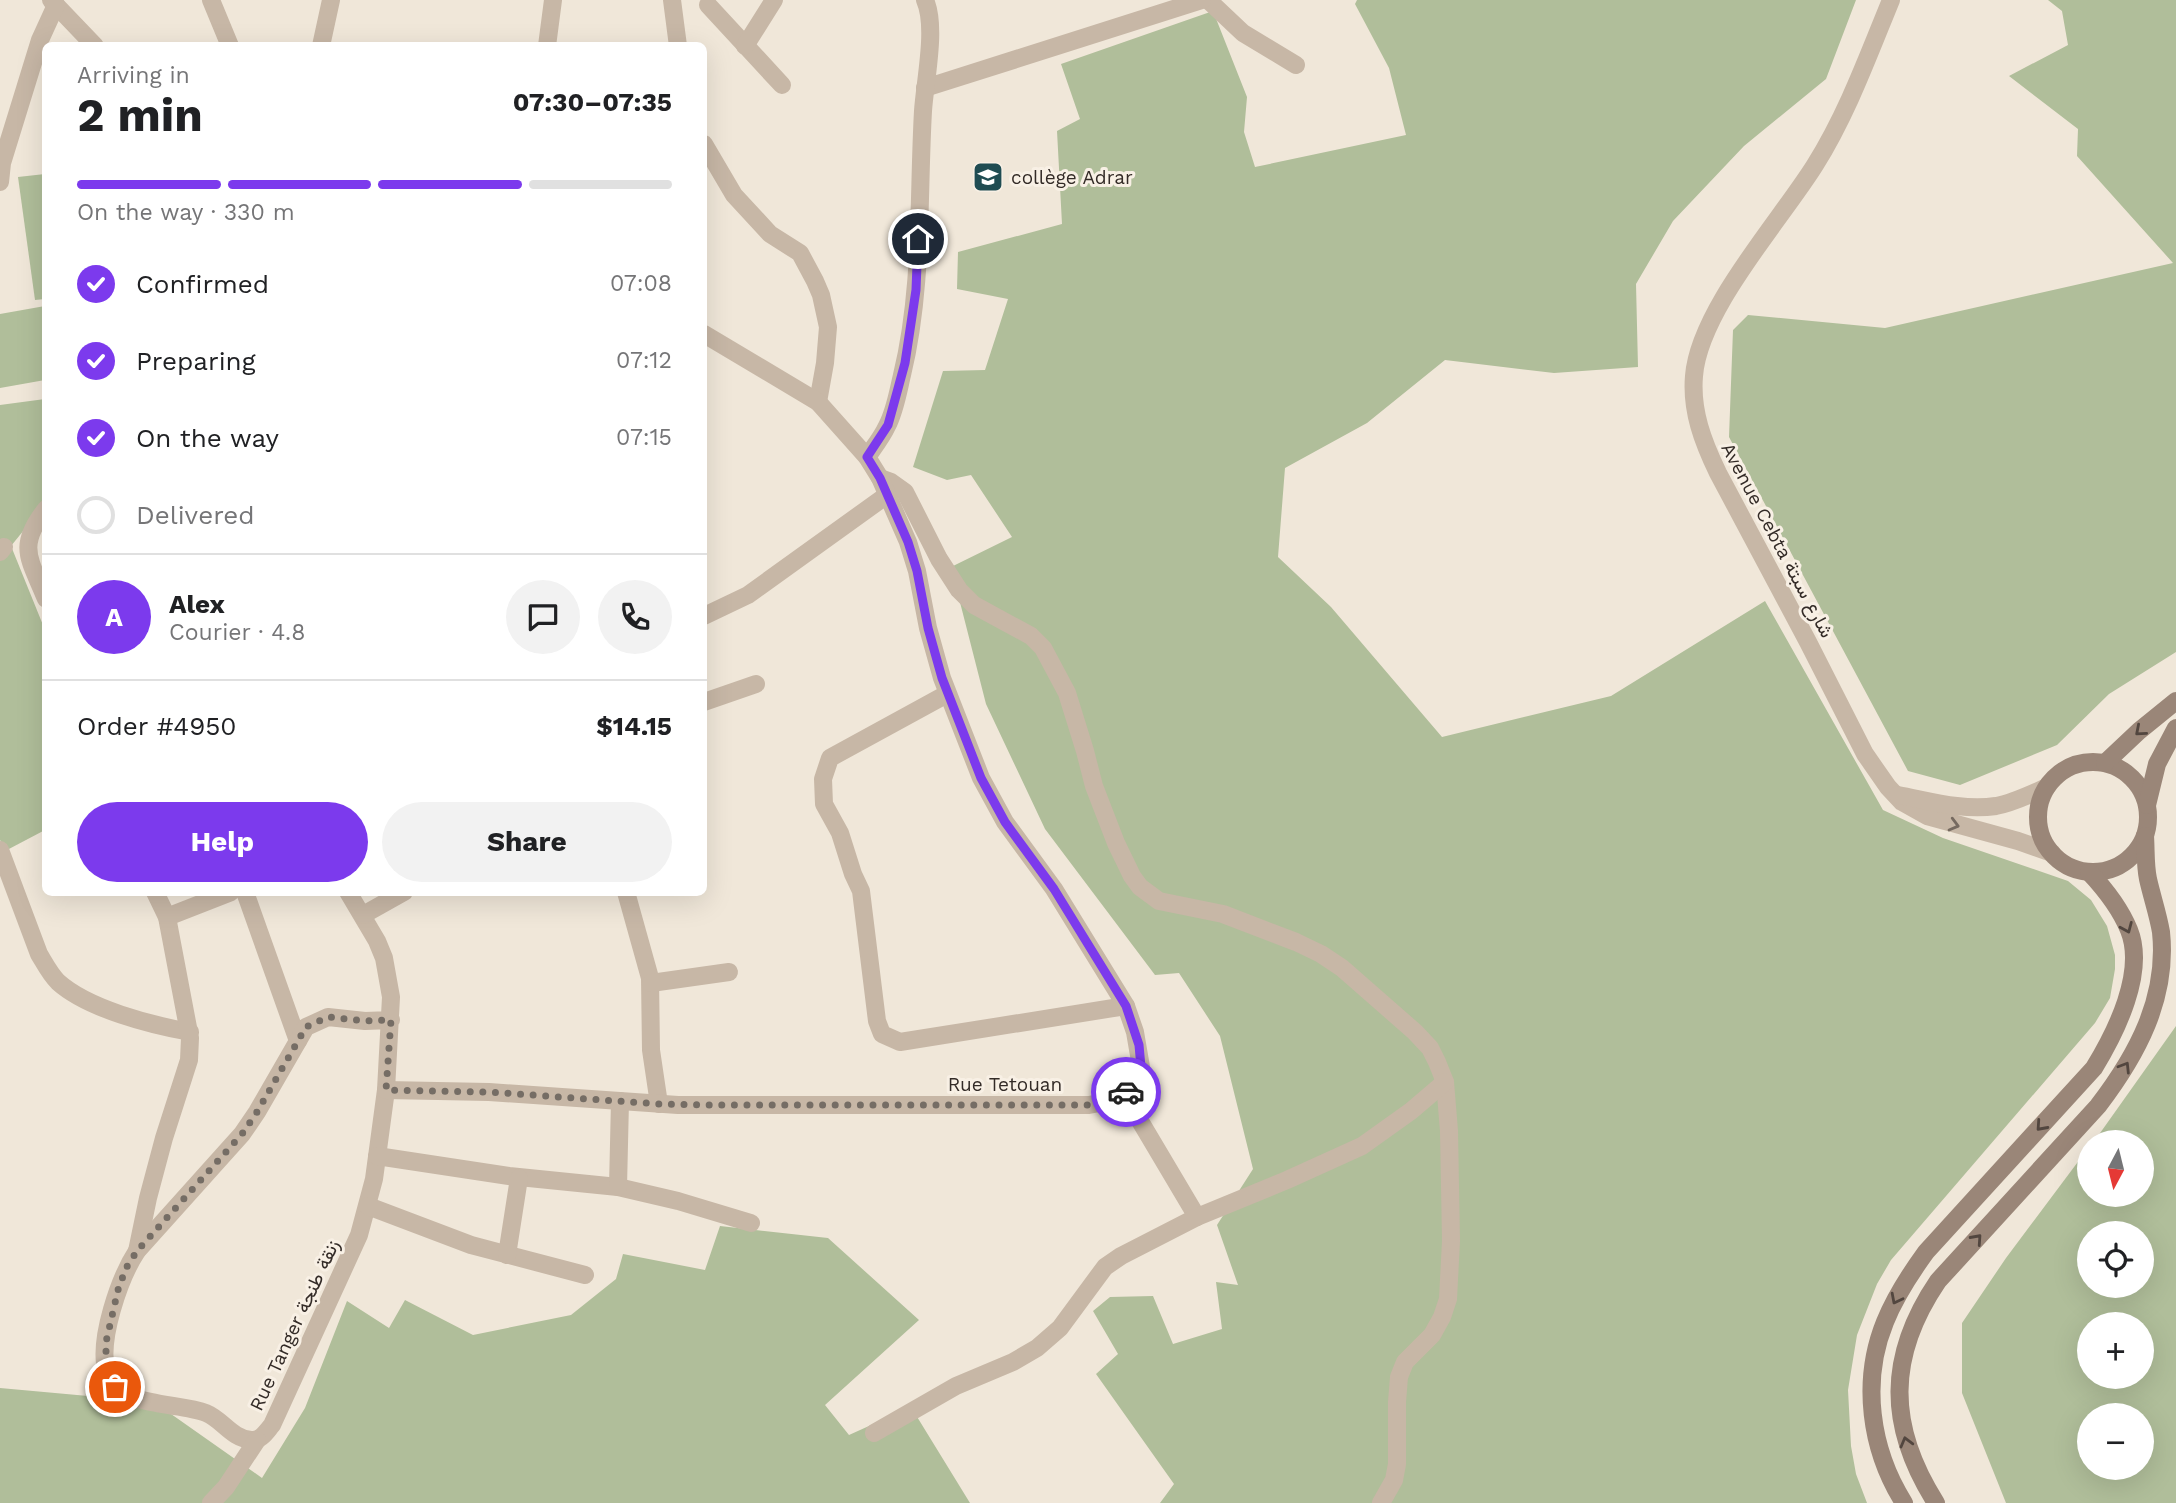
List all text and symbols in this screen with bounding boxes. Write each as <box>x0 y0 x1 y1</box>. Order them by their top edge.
text: Arriving in <box>77 62 190 89</box>
text: 07:30–07:35 <box>513 87 672 117</box>
text: 2 min <box>77 88 203 142</box>
school or university icon: collège Adrar <box>971 160 1005 194</box>
place label: collège Adrar <box>1011 166 1133 189</box>
text: On the way · 330 m <box>77 199 295 226</box>
pin <box>888 209 948 269</box>
icon: home <box>899 220 937 258</box>
icon: check <box>77 265 115 303</box>
text: Confirmed <box>136 269 269 299</box>
text: 07:08 <box>610 270 672 297</box>
icon: check <box>77 342 115 380</box>
text: Preparing <box>136 346 256 376</box>
text: 07:12 <box>616 347 672 374</box>
icon: check <box>77 419 115 457</box>
text: On the way <box>136 423 279 453</box>
text: 07:15 <box>616 424 672 451</box>
street label: Avenue Cebta شارع سبتة <box>1715 439 1839 642</box>
text: Delivered <box>136 500 255 530</box>
button: chat <box>506 580 580 654</box>
button: phone <box>598 580 672 654</box>
text: Alex <box>169 589 225 619</box>
text: A <box>105 602 123 632</box>
text: Courier · 4.8 <box>169 619 305 646</box>
text: Order #4950 <box>77 711 237 741</box>
text: $14.15 <box>596 711 672 741</box>
one-way arrow <box>2135 723 2148 735</box>
button: Help <box>77 802 368 882</box>
button: Share <box>382 802 672 882</box>
one-way arrow <box>1948 816 1960 831</box>
one-way arrow <box>2119 921 2133 933</box>
courier <box>1091 1057 1161 1127</box>
one-way arrow <box>2117 1062 2130 1075</box>
street label: Rue Tetouan <box>948 1073 1062 1096</box>
icon: car <box>1107 1073 1145 1111</box>
one-way arrow <box>2037 1117 2049 1130</box>
north arrow <box>2077 1130 2154 1208</box>
map controls <box>2077 1130 2154 1480</box>
button: locate <box>2077 1221 2154 1298</box>
one-way arrow <box>1968 1234 1981 1247</box>
street label: Rue Tanger زنقة طنجة <box>245 1236 344 1414</box>
one-way arrow <box>1890 1292 1904 1305</box>
button: + <box>2077 1312 2154 1389</box>
pin <box>85 1357 145 1417</box>
icon: bag <box>96 1368 134 1406</box>
button: − <box>2077 1403 2154 1480</box>
one-way arrow <box>1900 1436 1915 1448</box>

